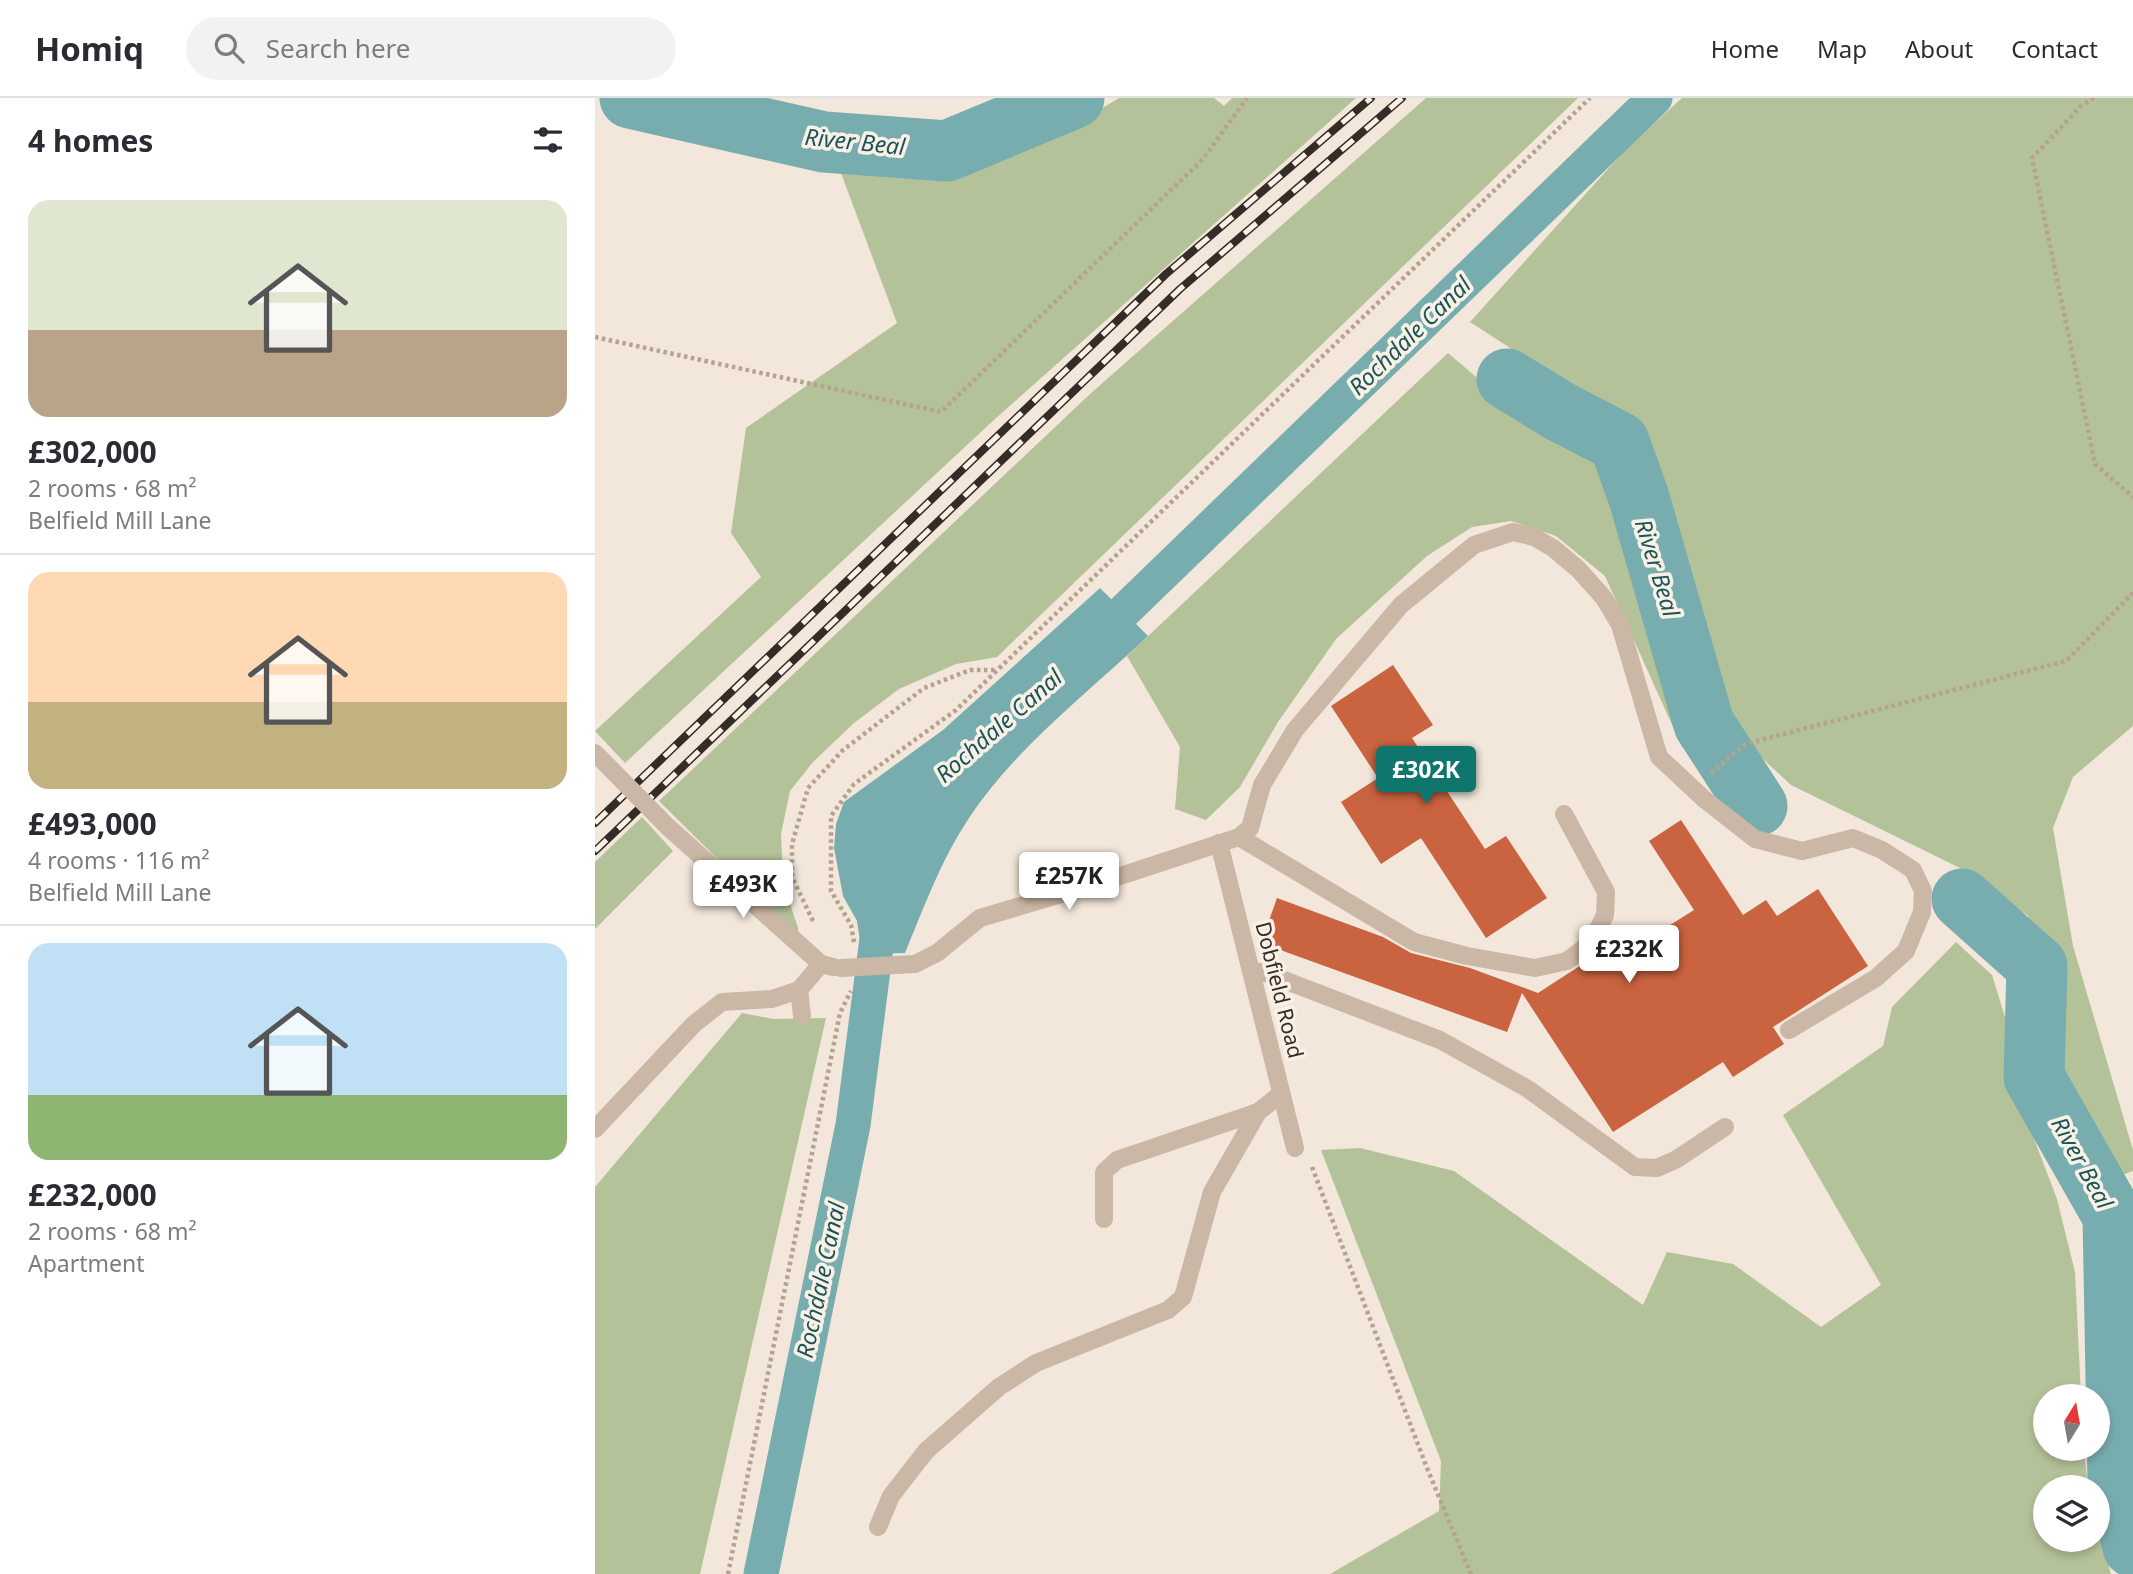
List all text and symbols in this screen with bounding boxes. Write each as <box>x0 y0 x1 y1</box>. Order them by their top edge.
search box <box>186 17 676 80</box>
text: Homiq <box>35 26 144 71</box>
icon: search <box>210 29 248 67</box>
text: Search here <box>266 30 410 66</box>
text: Home <box>1711 32 1779 65</box>
text: Map <box>1817 32 1867 65</box>
text: About <box>1905 32 1973 65</box>
text: Contact <box>2011 32 2098 65</box>
text: 4 homes <box>28 120 153 161</box>
water label: River Beal <box>803 120 908 162</box>
icon: filters <box>529 121 567 159</box>
icon: home <box>235 245 361 371</box>
water label: Rochdale Canal <box>1341 268 1478 402</box>
text: £302,000 <box>28 431 157 472</box>
text: 2 rooms · 68 m² <box>28 472 197 504</box>
text: Belfield Mill Lane <box>28 504 212 536</box>
water label: River Beal <box>1628 515 1688 622</box>
icon: home <box>235 617 361 743</box>
water label: Rochdale Canal <box>928 660 1069 789</box>
pin: £302K <box>1377 746 1475 806</box>
text: £302K <box>1392 753 1460 785</box>
text: £493,000 <box>28 803 157 844</box>
text: 4 rooms · 116 m² <box>28 844 210 876</box>
pin: £257K <box>1020 852 1118 912</box>
text: £257K <box>1035 859 1103 891</box>
pin: £493K <box>694 860 792 920</box>
text: £493K <box>709 867 777 899</box>
text: Belfield Mill Lane <box>28 876 212 908</box>
street label: Dobfield Road <box>1249 919 1310 1061</box>
pin: £232K <box>1580 926 1678 985</box>
text: £232K <box>1595 932 1663 964</box>
icon: home <box>235 988 361 1114</box>
water label: River Beal <box>2044 1111 2122 1215</box>
text: £232,000 <box>28 1174 157 1215</box>
water label: Rochdale Canal <box>788 1198 852 1361</box>
text: 2 rooms · 68 m² <box>28 1215 197 1247</box>
text: Apartment <box>28 1247 145 1279</box>
north arrow <box>2033 1384 2111 1461</box>
map controls <box>2033 1384 2110 1552</box>
button: layers <box>2033 1475 2110 1552</box>

